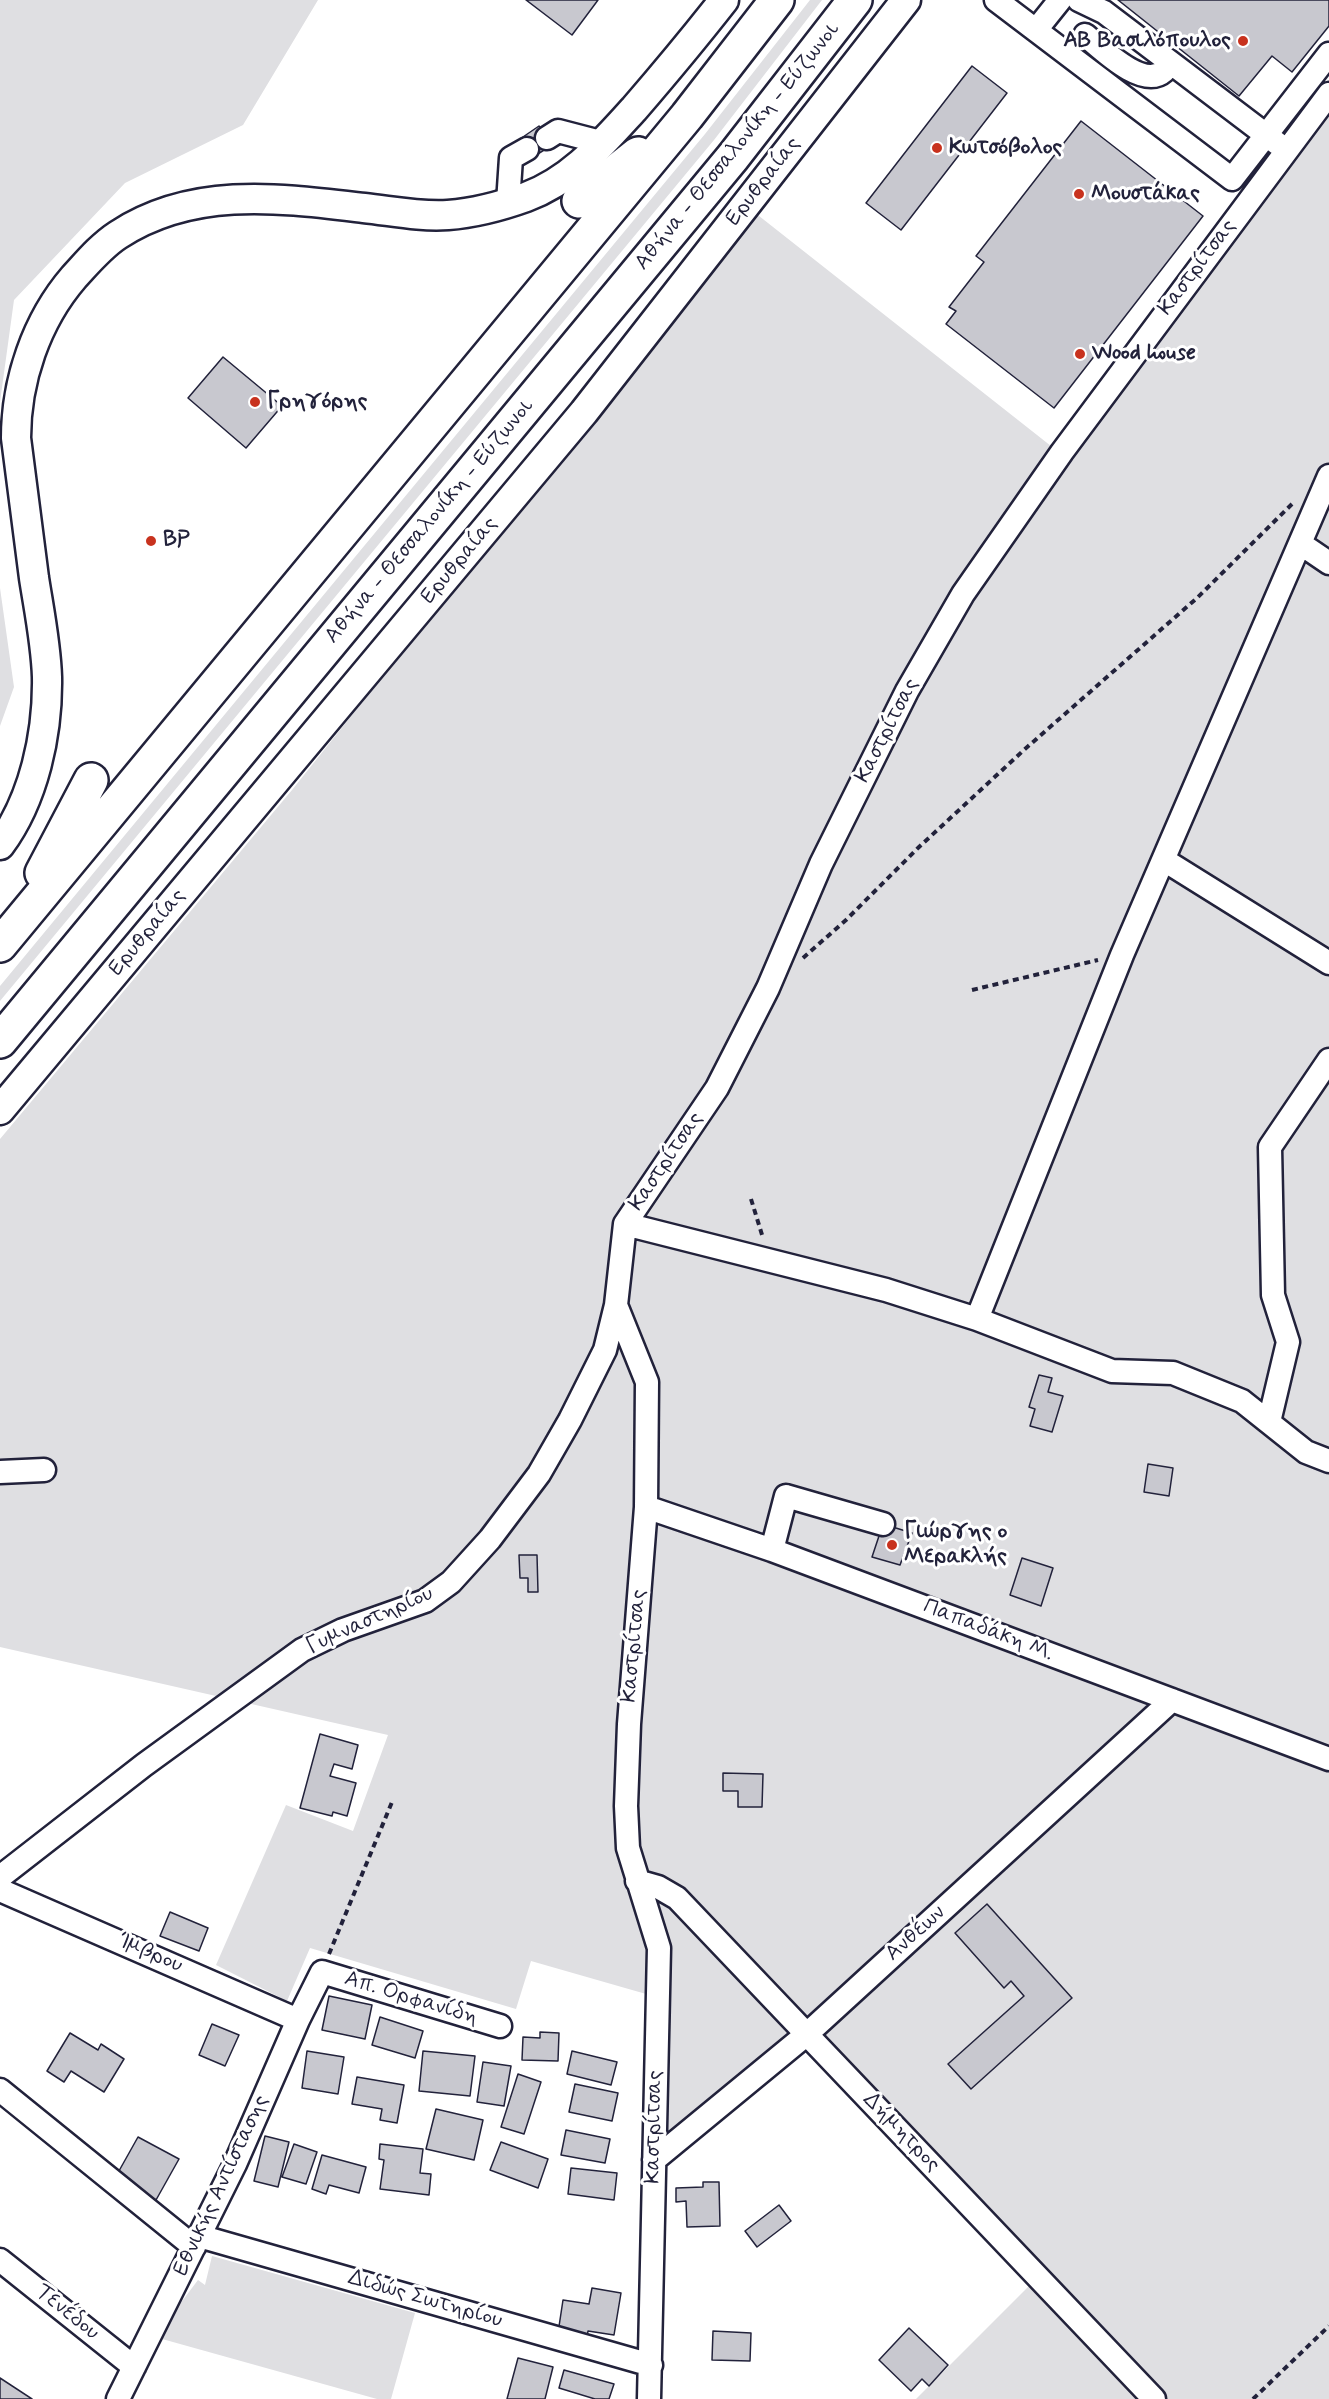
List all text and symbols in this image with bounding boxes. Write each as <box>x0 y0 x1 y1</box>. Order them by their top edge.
street label: Αθήνα - Θεσσαλονίκη - Εύζωνοι <box>630 18 846 276</box>
place label: ΑΒ Βασιλόπουλος <box>1063 28 1231 54</box>
marker: ΑΒ Βασιλόπουλος <box>1236 34 1250 48</box>
street label: Ερυθραίας <box>721 132 807 232</box>
place label: Κωτσόβολος <box>949 135 1062 161</box>
marker: Κωτσόβολος <box>930 141 944 155</box>
place label: Μουστάκας <box>1091 181 1200 207</box>
marker: Μουστάκας <box>1072 187 1086 201</box>
street label: Καστρίτσας <box>1153 215 1243 321</box>
place label: Wood house <box>1092 341 1196 367</box>
marker: Wood house <box>1073 347 1087 361</box>
place label: Γρηγόρης <box>267 389 367 415</box>
street label: Αθήνα - Θεσσαλονίκη - Εύζωνοι <box>320 394 540 650</box>
marker: Γρηγόρης <box>248 395 262 409</box>
street label: Ερυθραίας <box>416 512 504 610</box>
place label: BP <box>163 528 190 554</box>
marker: BP <box>144 534 158 548</box>
street label: Καστρίτσας <box>850 674 926 788</box>
street label: Ερυθραίας <box>104 884 192 982</box>
street label: Καστρίτσας <box>624 1108 710 1216</box>
place label: Γιώργης ο Μερακλής <box>904 1519 1007 1570</box>
marker: Γιώργης ο Μερακλής <box>885 1538 899 1552</box>
street label: Γυμναστηρίου <box>302 1581 438 1661</box>
street label: Καστρίτσας <box>617 1588 653 1704</box>
street label: Παπαδάκη Μ. <box>919 1594 1057 1668</box>
street label: Ανθέων <box>881 1900 951 1968</box>
street label: Ίμβρου <box>114 1929 186 1979</box>
street label: Απ. Ορφανίδη <box>341 1966 481 2032</box>
street label: Καστρίτσας <box>641 2070 669 2184</box>
street label: Δήμητρος <box>857 2088 945 2178</box>
street label: Εθνικής Αντίστασης <box>168 2091 276 2281</box>
street label: Διδώς Σωτηρίου <box>345 2265 505 2335</box>
street label: Τενέδου <box>30 2279 104 2347</box>

